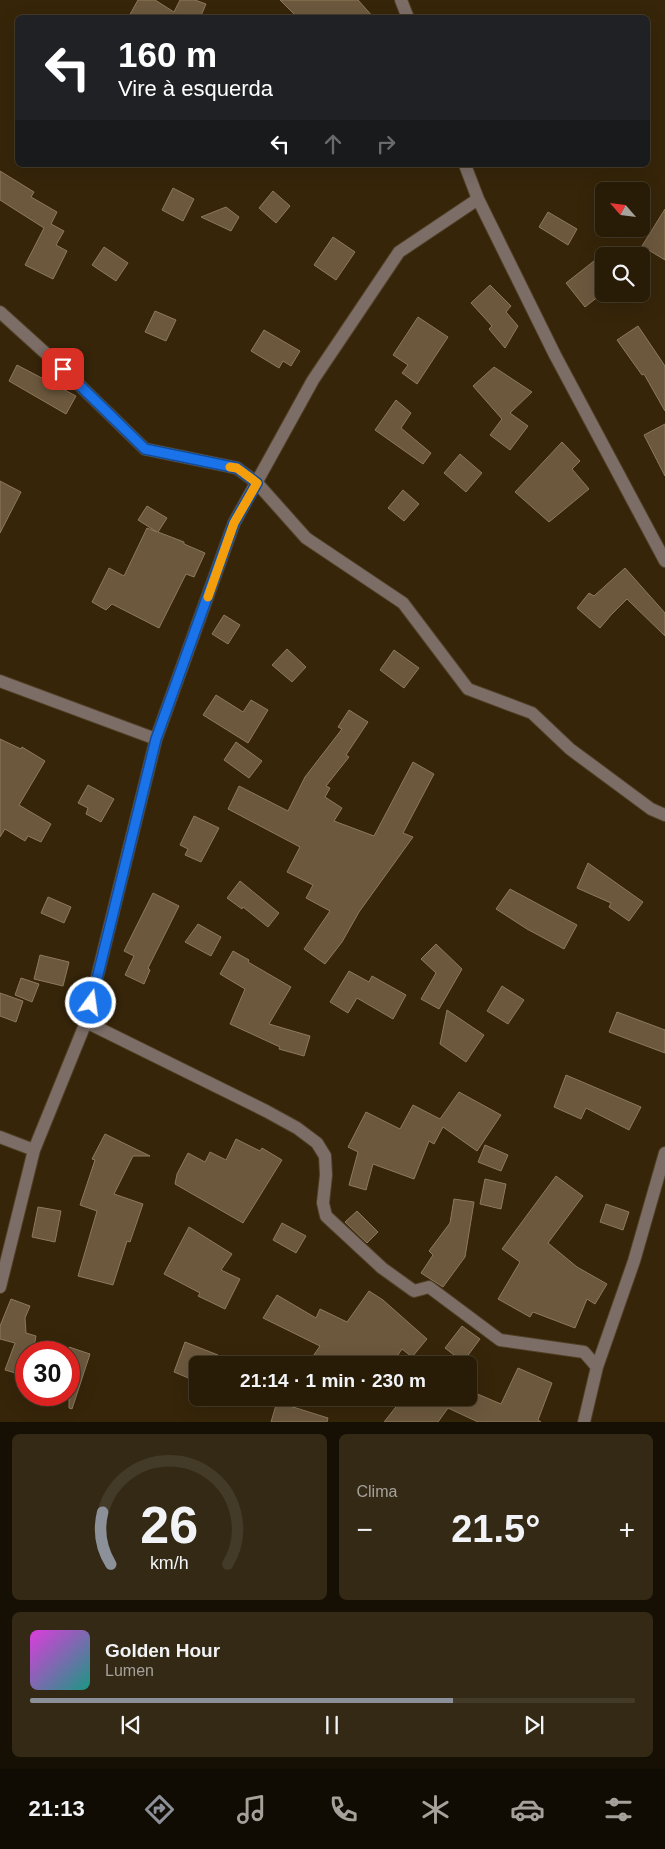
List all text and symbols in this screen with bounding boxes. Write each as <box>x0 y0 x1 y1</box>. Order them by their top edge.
icon: left <box>35 35 100 100</box>
text: 160 m <box>118 35 217 74</box>
text: Vire à esquerda <box>118 76 273 101</box>
icon: left <box>266 130 294 158</box>
icon: ahead <box>319 130 347 158</box>
icon: right <box>372 130 400 158</box>
north arrow <box>595 182 650 238</box>
map controls <box>595 182 650 302</box>
button: search <box>595 247 650 302</box>
pin <box>42 348 84 390</box>
icon: arrive <box>49 355 77 383</box>
position arrow <box>64 976 116 1028</box>
speed limit sign: 30 <box>15 1341 80 1406</box>
text: 21:14 · 1 min · 230 m <box>240 1370 426 1391</box>
text: Clima <box>357 1483 397 1500</box>
text: 26 <box>140 1496 198 1554</box>
text: 21.5° <box>451 1508 540 1550</box>
text: − <box>357 1514 373 1545</box>
text: + <box>619 1514 635 1545</box>
text: km/h <box>150 1553 189 1573</box>
text: Golden Hour <box>105 1640 220 1661</box>
text: Lumen <box>105 1662 154 1679</box>
icon: previous <box>117 1711 145 1739</box>
icon: pause <box>318 1711 346 1739</box>
icon: next <box>520 1711 548 1739</box>
icon: directions <box>142 1792 177 1827</box>
icon: music <box>234 1792 269 1827</box>
icon: phone <box>326 1792 361 1827</box>
icon: climate <box>418 1792 453 1827</box>
icon: car <box>510 1792 545 1827</box>
icon: filters <box>601 1792 636 1827</box>
text: 21:13 <box>28 1796 85 1821</box>

